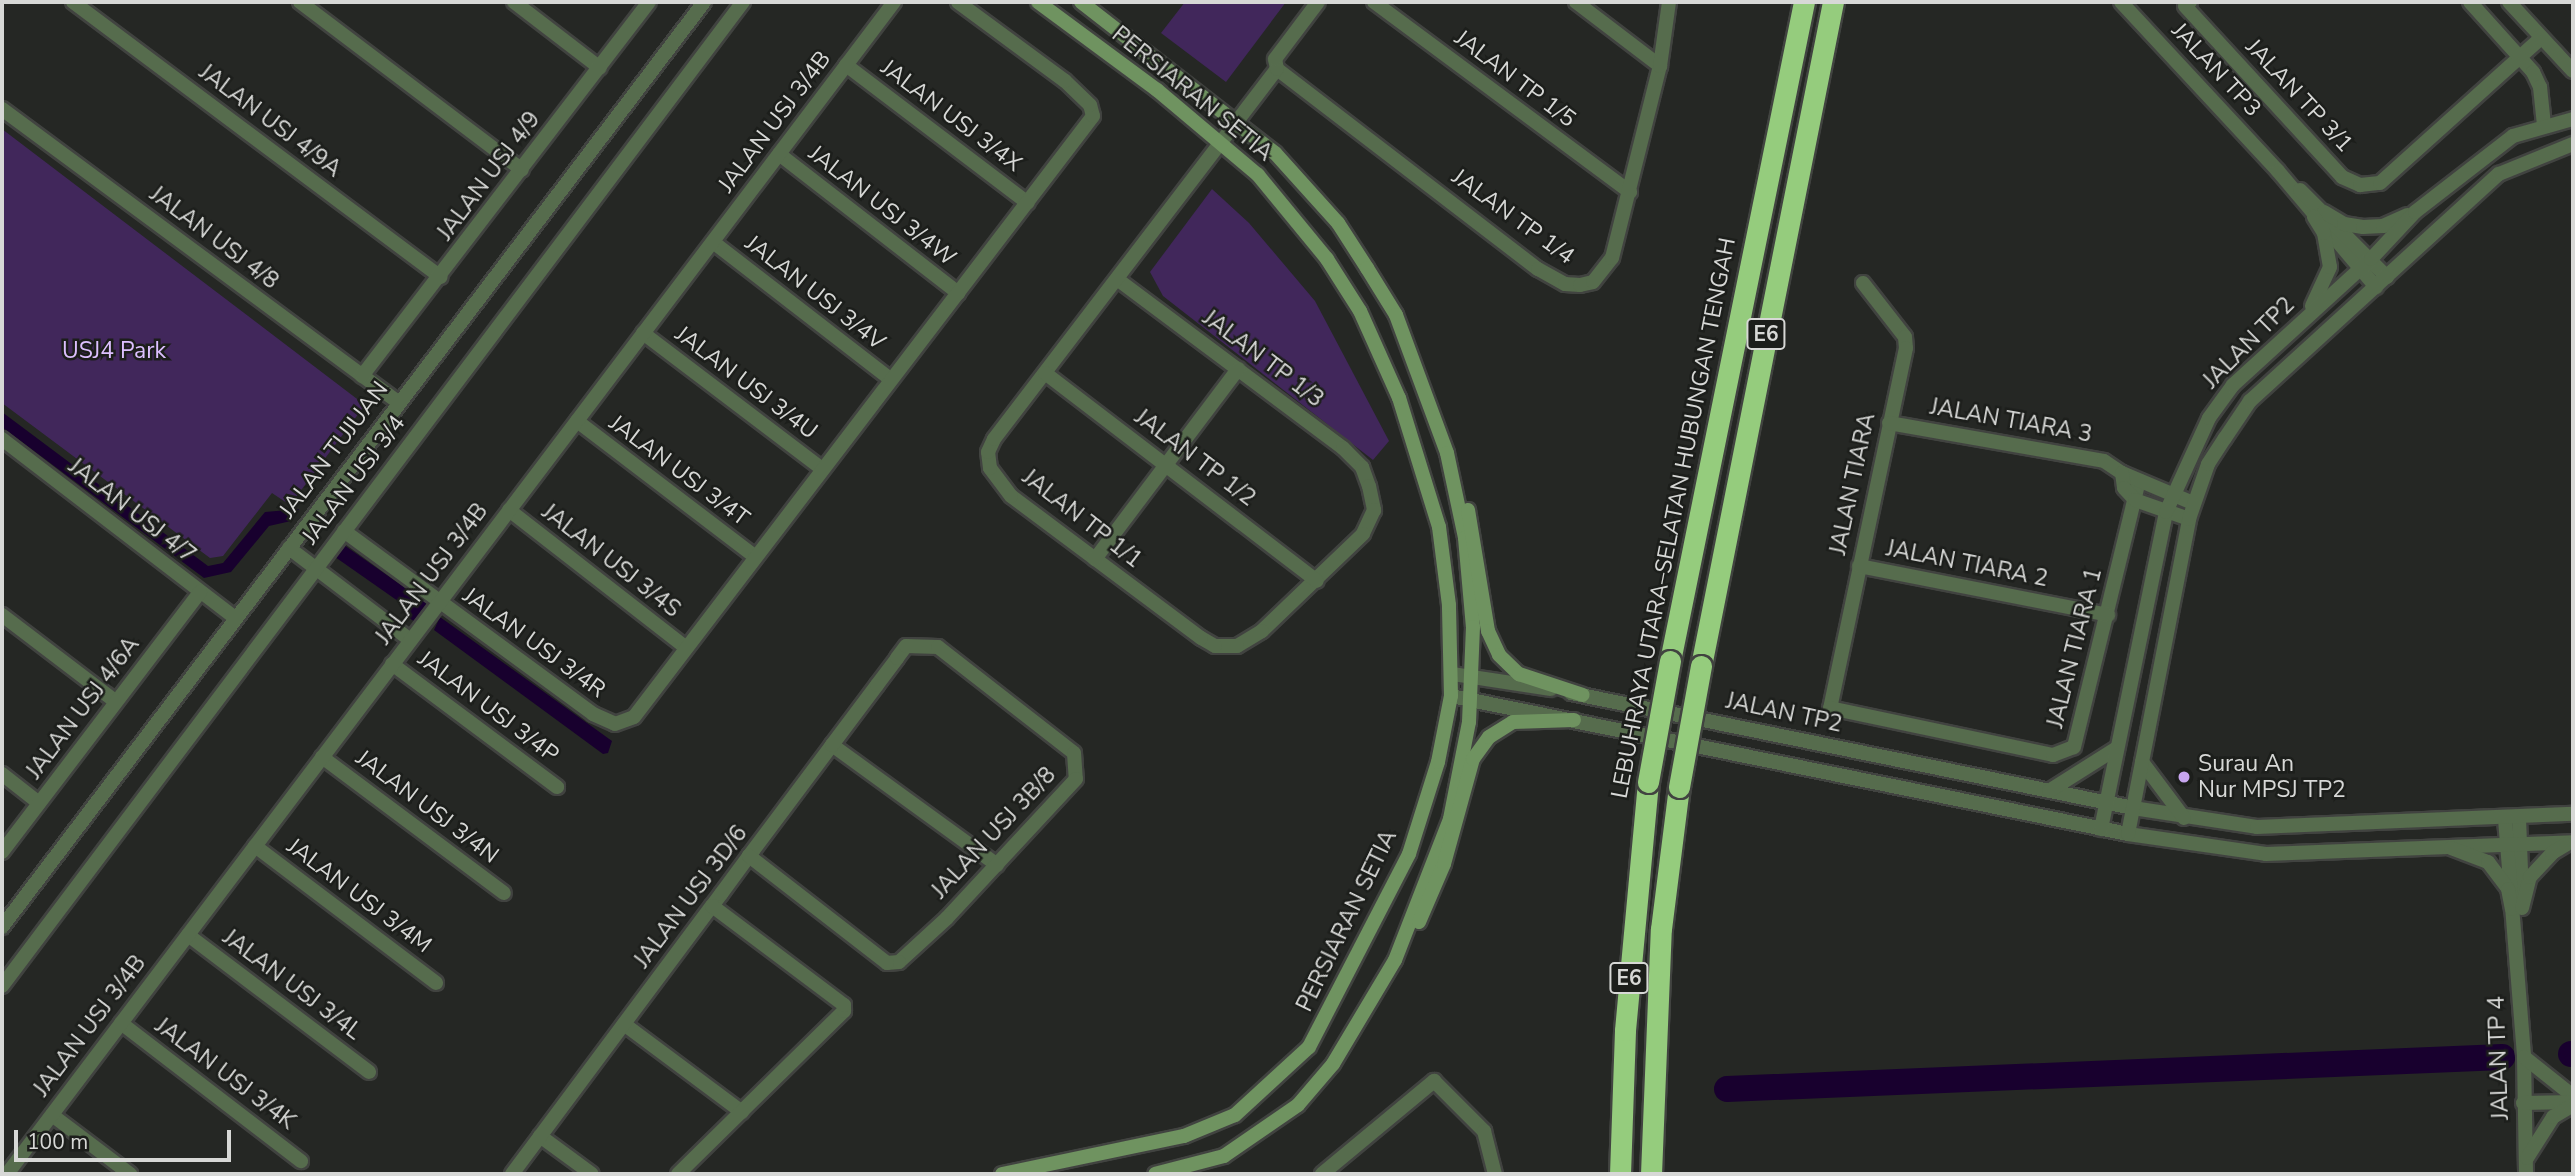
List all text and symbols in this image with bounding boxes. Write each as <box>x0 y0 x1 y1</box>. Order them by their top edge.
street label: JALAN TP3 <box>2166 17 2266 123</box>
street label: PERSIARAN SETIA <box>1106 21 1278 167</box>
street label: JALAN TP 1/5 <box>1449 25 1581 133</box>
street label: JALAN TP 3/1 <box>2240 34 2358 158</box>
street label: JALAN USJ 3/4B <box>713 46 837 198</box>
street label: JALAN USJ 3/4X <box>875 54 1027 178</box>
street label: JALAN USJ 4/9A <box>193 59 347 183</box>
street label: JALAN USJ 4/9 <box>432 106 546 246</box>
street label: JALAN USJ 3/4W <box>803 140 961 272</box>
street label: JALAN TP 1/4 <box>1446 163 1580 271</box>
street label: JALAN USJ 4/8 <box>144 181 284 295</box>
street label: JALAN USJ 3/4V <box>740 230 890 356</box>
street label: LEBUHRAYA UTARA–SELATAN HUBUNGAN TENGAH <box>1606 235 1742 801</box>
street label: JALAN TP2 <box>2197 291 2301 395</box>
street label: JALAN TP 1/3 <box>1197 305 1329 413</box>
road number: E6 <box>1745 316 1787 352</box>
street label: JALAN USJ 3/4U <box>669 321 823 445</box>
park label: USJ4 Park <box>62 337 166 365</box>
street label: JALAN TUJUAN <box>274 376 394 524</box>
street label: JALAN TIARA 3 <box>1928 393 2094 449</box>
street label: JALAN TP 1/2 <box>1129 404 1261 512</box>
street label: JALAN USJ 3/4T <box>604 409 754 533</box>
street label: JALAN USJ 3/4 <box>297 410 411 550</box>
street label: JALAN TIARA <box>1824 411 1882 557</box>
street label: JALAN USJ 4/7 <box>63 453 201 569</box>
street label: JALAN TP 1/1 <box>1017 464 1147 574</box>
street label: JALAN USJ 3/4B <box>370 498 494 650</box>
street label: JALAN USJ 3/4S <box>536 498 686 624</box>
street label: JALAN TIARA 2 <box>1884 535 2050 593</box>
street label: JALAN TIARA 1 <box>2042 565 2108 731</box>
street label: JALAN USJ 3/4R <box>457 582 611 704</box>
street label: JALAN USJ 4/6A <box>21 631 145 785</box>
street label: JALAN USJ 3/4P <box>412 645 564 769</box>
street label: JALAN TP2 <box>1723 687 1845 739</box>
street label: JALAN USJ 3/4N <box>350 744 504 870</box>
place label: Surau An Nur MPSJ TP2 <box>2198 750 2346 804</box>
street label: JALAN USJ 3B/8 <box>926 762 1062 904</box>
marker: Surau An Nur MPSJ TP2 <box>2176 769 2192 785</box>
street label: JALAN USJ 3D/6 <box>629 820 753 974</box>
street label: PERSIARAN SETIA <box>1291 826 1403 1016</box>
street label: JALAN USJ 3/4M <box>281 833 437 959</box>
street label: JALAN USJ 3/4L <box>217 924 367 1046</box>
street label: JALAN USJ 3/4B <box>28 950 152 1102</box>
road number: E6 <box>1608 960 1650 996</box>
street label: JALAN TP 4 <box>2483 996 2515 1120</box>
street label: JALAN USJ 3/4K <box>149 1012 301 1136</box>
scale bar <box>18 1116 234 1160</box>
text: 100 m <box>27 1128 88 1156</box>

